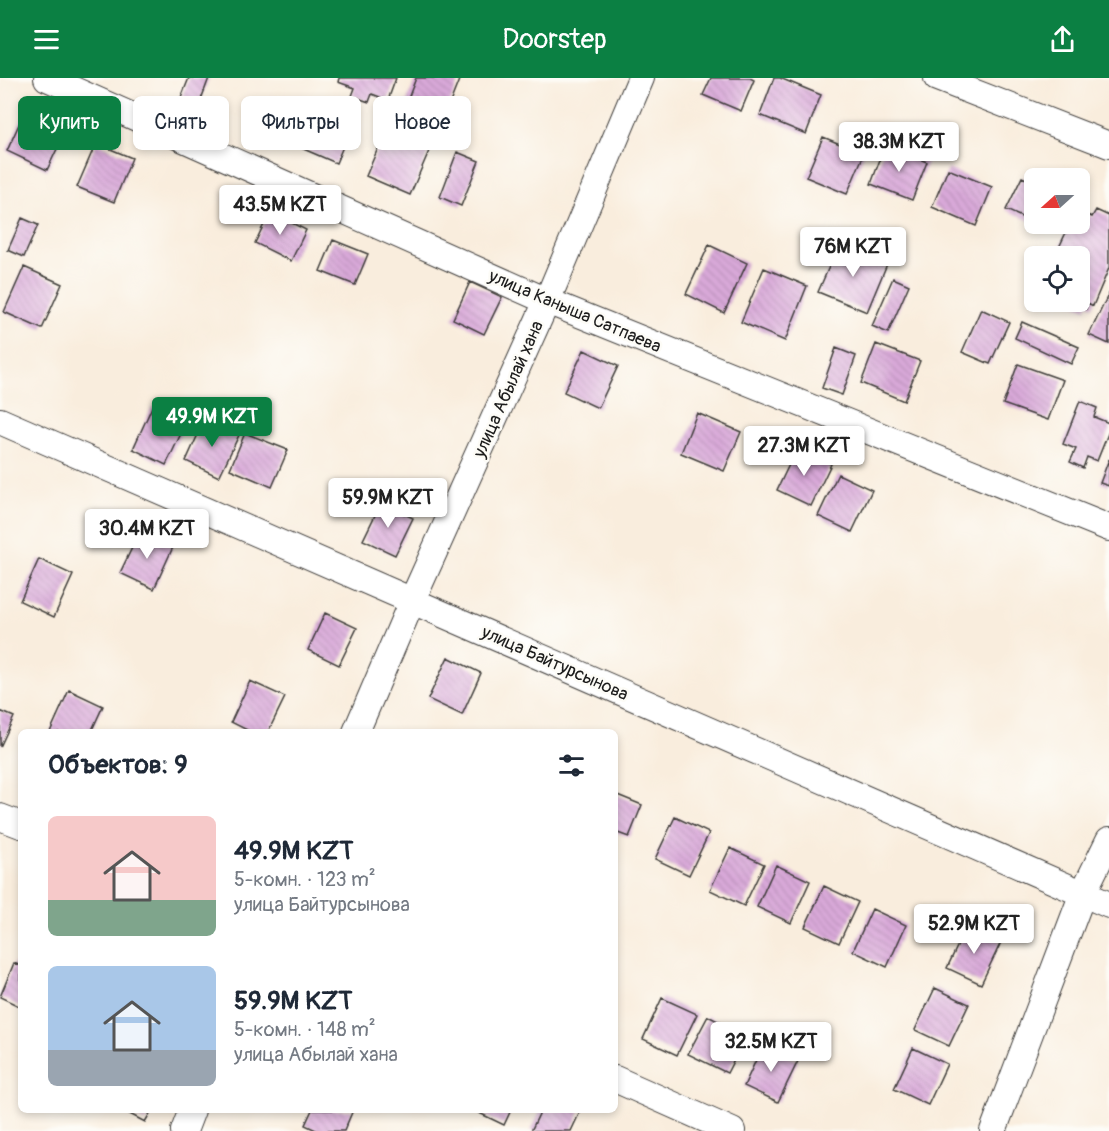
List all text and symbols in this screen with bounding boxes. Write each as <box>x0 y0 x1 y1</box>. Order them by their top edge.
icon: menu <box>30 23 63 56</box>
text: Doorstep <box>502 23 607 56</box>
icon: share <box>1046 23 1079 56</box>
chip: Купить <box>18 96 121 150</box>
chip: Снять <box>133 96 229 150</box>
chip: Фильтры <box>241 96 361 150</box>
chip: Новое <box>373 96 471 150</box>
pin: 38.3M KZT <box>830 122 968 173</box>
text: 38.3M KZT <box>853 129 945 154</box>
north arrow <box>1024 168 1090 234</box>
map controls <box>1024 168 1090 312</box>
pin: 43.5M KZT <box>211 185 349 236</box>
text: 43.5M KZT <box>233 192 327 217</box>
pin: 76M KZT <box>798 227 908 278</box>
text: 76M KZT <box>814 234 892 259</box>
button: locate <box>1024 246 1090 312</box>
street label: улица Каныша Сатпаева <box>484 264 665 358</box>
street label: улица Абылай хана <box>468 317 549 462</box>
pin: 49.9M KZT <box>143 397 281 448</box>
text: 49.9M KZT <box>166 404 258 429</box>
pin: 27.3M KZT <box>735 426 873 477</box>
text: 27.3M KZT <box>758 433 850 458</box>
pin: 59.9M KZT <box>319 478 457 529</box>
text: 59.9M KZT <box>342 485 434 510</box>
pin: 30.4M KZT <box>78 509 216 560</box>
text: 30.4M KZT <box>99 516 195 541</box>
street label: улица Байтурсынова <box>477 620 632 706</box>
text: Объектов: 9 <box>48 749 188 781</box>
icon: filters <box>555 749 588 782</box>
text: 49.9M KZT <box>234 835 354 867</box>
icon: home <box>96 840 168 912</box>
text: 5-комн. · 123 m² <box>234 867 376 892</box>
text: улица Байтурсынова <box>234 892 410 917</box>
pin: 52.9M KZT <box>905 904 1043 955</box>
text: 52.9M KZT <box>928 911 1020 936</box>
text: 59.9M KZT <box>234 985 353 1017</box>
icon: home <box>96 990 168 1062</box>
text: 5-комн. · 148 m² <box>234 1017 376 1042</box>
pin: 32.5M KZT <box>702 1022 840 1073</box>
text: 32.5M KZT <box>724 1029 818 1054</box>
text: улица Абылай хана <box>234 1042 398 1067</box>

